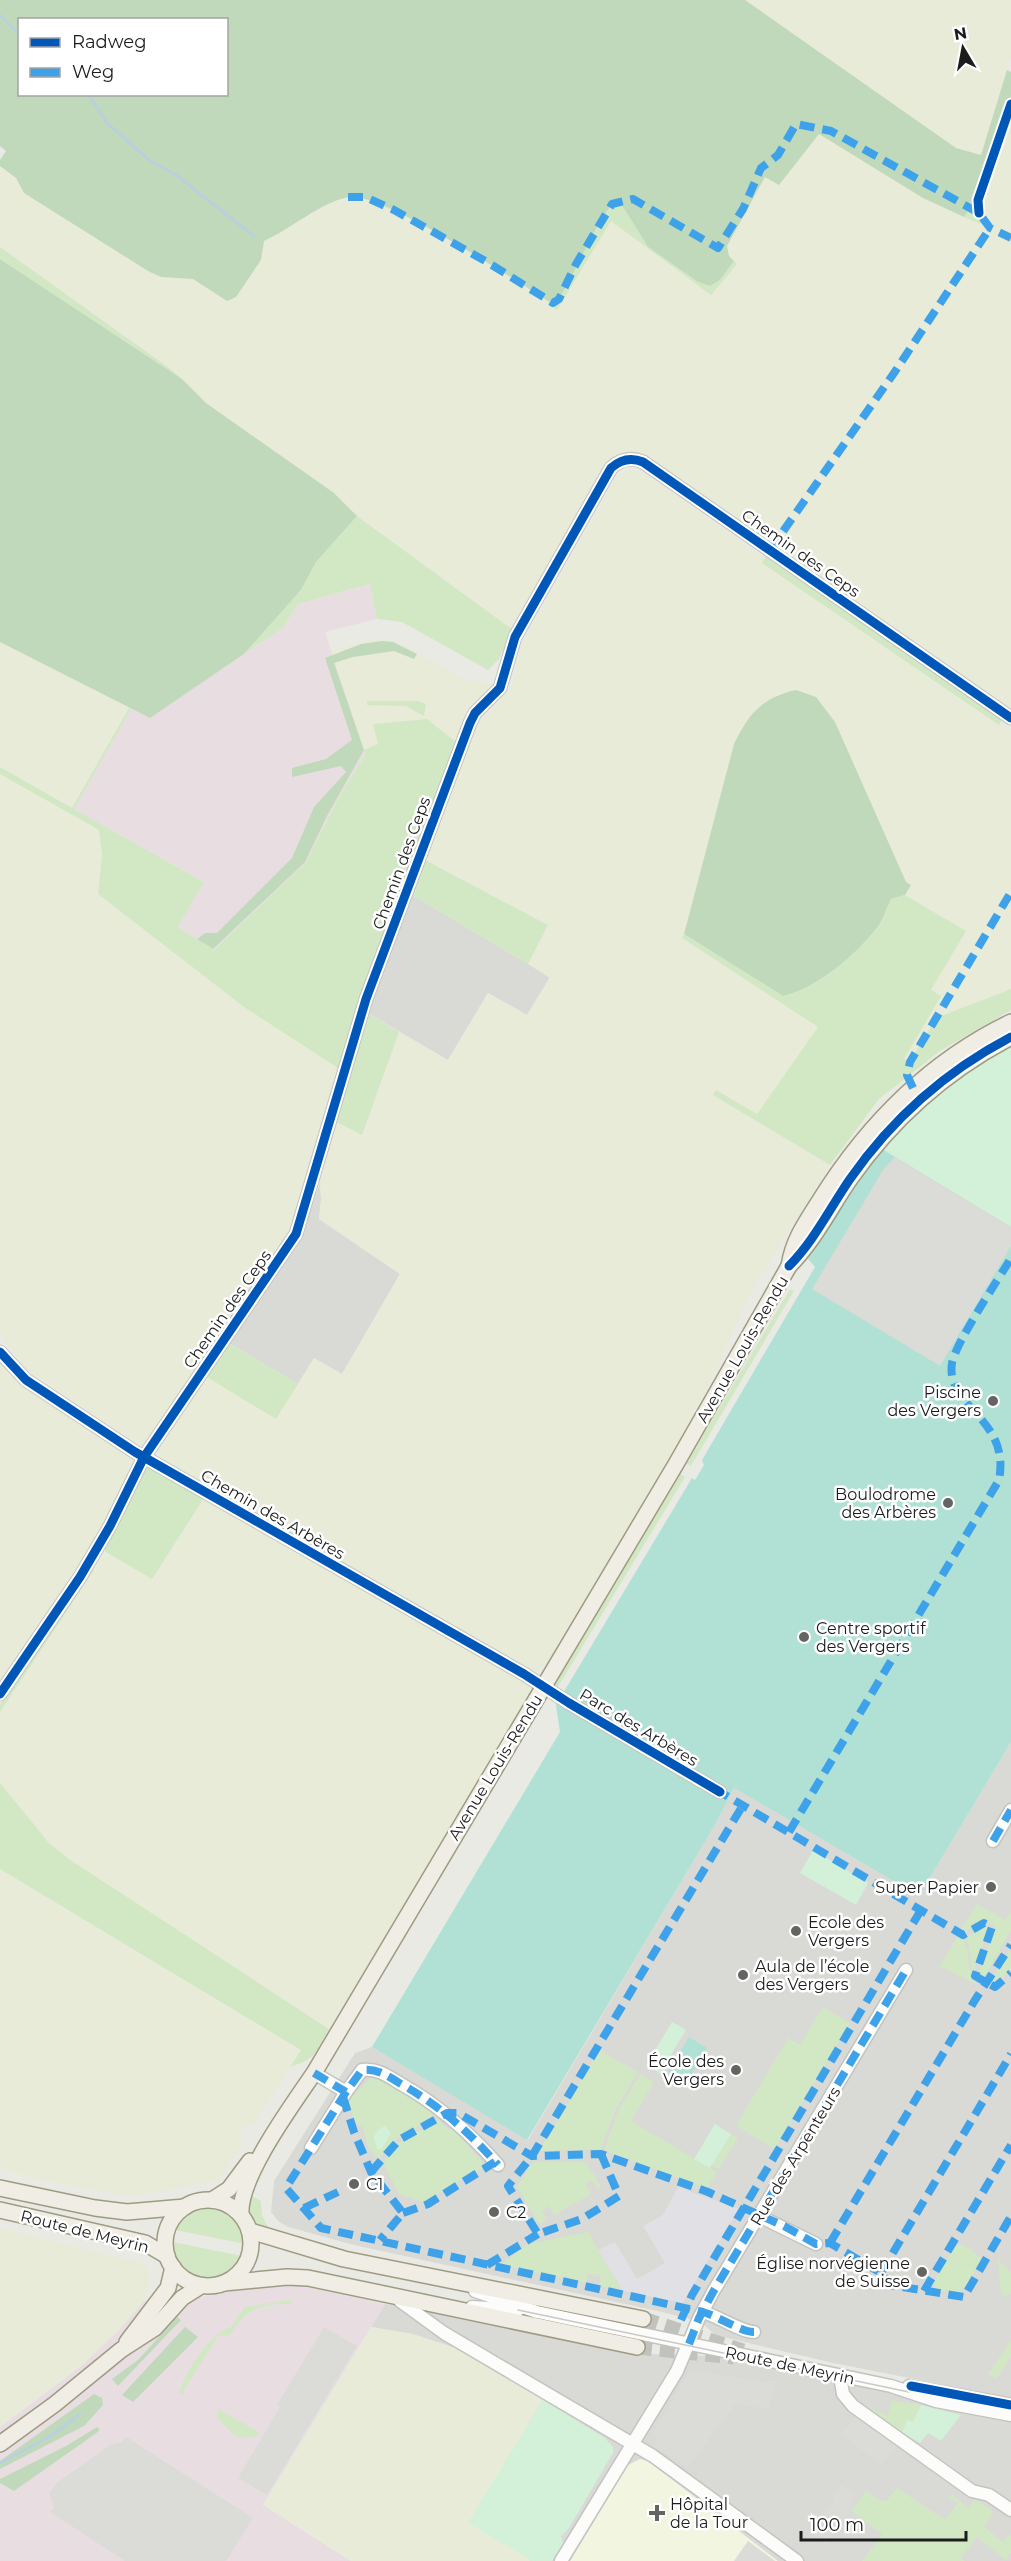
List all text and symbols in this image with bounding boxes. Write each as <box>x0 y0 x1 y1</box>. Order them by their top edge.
legend <box>18 18 228 96</box>
north arrow <box>933 18 993 78</box>
text: N <box>952 23 969 44</box>
text: Radweg <box>72 31 147 53</box>
text: Weg <box>72 61 114 83</box>
street label: Chemin des Ceps <box>738 505 864 601</box>
street label: Chemin des Ceps <box>369 794 434 932</box>
street label: Chemin des Ceps <box>179 1246 275 1372</box>
street label: Avenue Louis-Rendu <box>693 1272 792 1426</box>
place label: Piscine des Vergers <box>888 1383 981 1420</box>
marker: Piscine des Vergers <box>986 1394 1000 1408</box>
street label: Chemin des Arbères <box>198 1466 348 1563</box>
place label: Boulodrome des Arbères <box>835 1485 936 1522</box>
marker: Boulodrome des Arbères <box>941 1496 955 1510</box>
place label: Centre sportif des Vergers <box>816 1619 926 1656</box>
marker: Centre sportif des Vergers <box>797 1630 811 1644</box>
street label: Parc des Arbères <box>576 1685 701 1770</box>
street label: Avenue Louis-Rendu <box>444 1691 546 1844</box>
place label: Super Papier <box>875 1878 979 1897</box>
marker: Super Papier <box>984 1880 998 1894</box>
place label: Ecole des Vergers <box>808 1913 884 1950</box>
marker: Ecole des Vergers <box>789 1924 803 1938</box>
place label: Aula de l’école des Vergers <box>755 1957 870 1994</box>
marker: Aula de l’école des Vergers <box>736 1968 750 1982</box>
place label: École des Vergers <box>648 2052 724 2089</box>
marker: École des Vergers <box>729 2063 743 2077</box>
street label: Rue des Arpenteurs <box>746 2083 845 2229</box>
place label: C1 <box>366 2175 383 2194</box>
marker: C1 <box>347 2177 361 2191</box>
place label: C2 <box>506 2203 526 2222</box>
marker: C2 <box>487 2205 501 2219</box>
street label: Route de Meyrin <box>19 2206 151 2257</box>
place label: Église norvégienne de Suisse <box>756 2254 910 2291</box>
marker: Église norvégienne de Suisse <box>915 2265 929 2279</box>
street label: Route de Meyrin <box>723 2342 856 2389</box>
place label: Hôpital de la Tour <box>670 2495 748 2532</box>
marker: Hôpital de la Tour <box>648 2504 666 2522</box>
scale bar <box>801 2504 966 2542</box>
text: 100 m <box>810 2514 864 2536</box>

